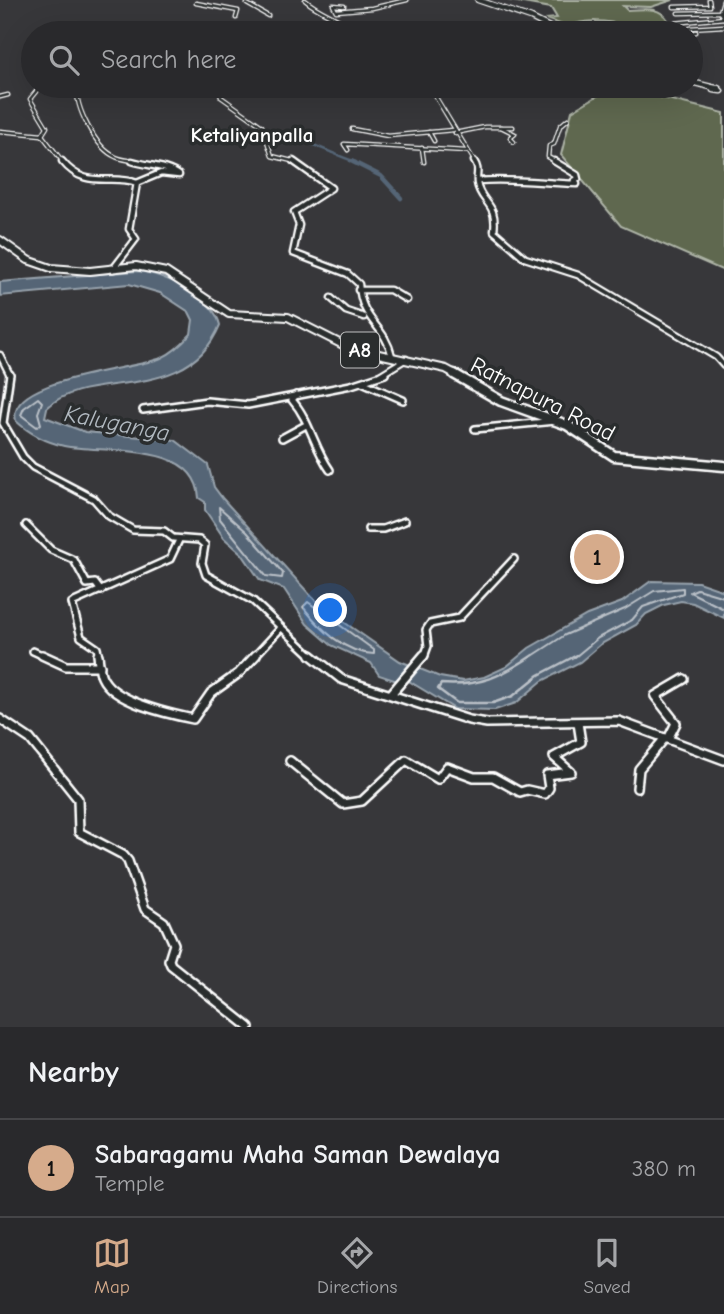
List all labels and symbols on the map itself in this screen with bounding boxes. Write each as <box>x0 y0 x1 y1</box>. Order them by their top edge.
district label: Ketaliyanpalla <box>191 123 313 147</box>
road number: A8 <box>341 332 379 368</box>
street label: Ratnapura Road <box>466 351 620 447</box>
water label: Kaluganga <box>62 399 172 447</box>
pin: 1 <box>574 531 620 583</box>
your location <box>313 593 347 627</box>

